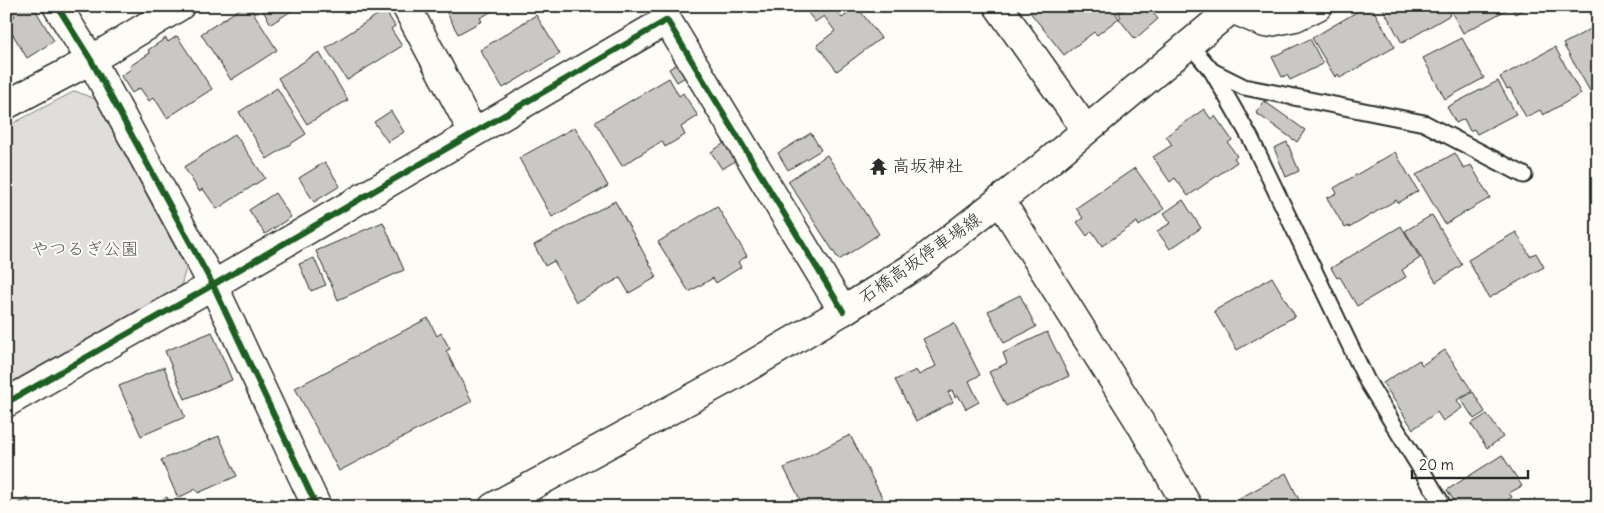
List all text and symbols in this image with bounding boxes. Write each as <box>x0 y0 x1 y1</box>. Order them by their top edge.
place label: 高坂神社 <box>892 154 964 177</box>
temple icon: 高坂神社 <box>868 156 888 176</box>
street label: 石橋高坂停車場線 <box>854 207 985 308</box>
park label: やつるぎ公園 <box>31 237 139 260</box>
scale bar <box>1412 448 1528 480</box>
text: 20 m <box>1419 455 1454 474</box>

